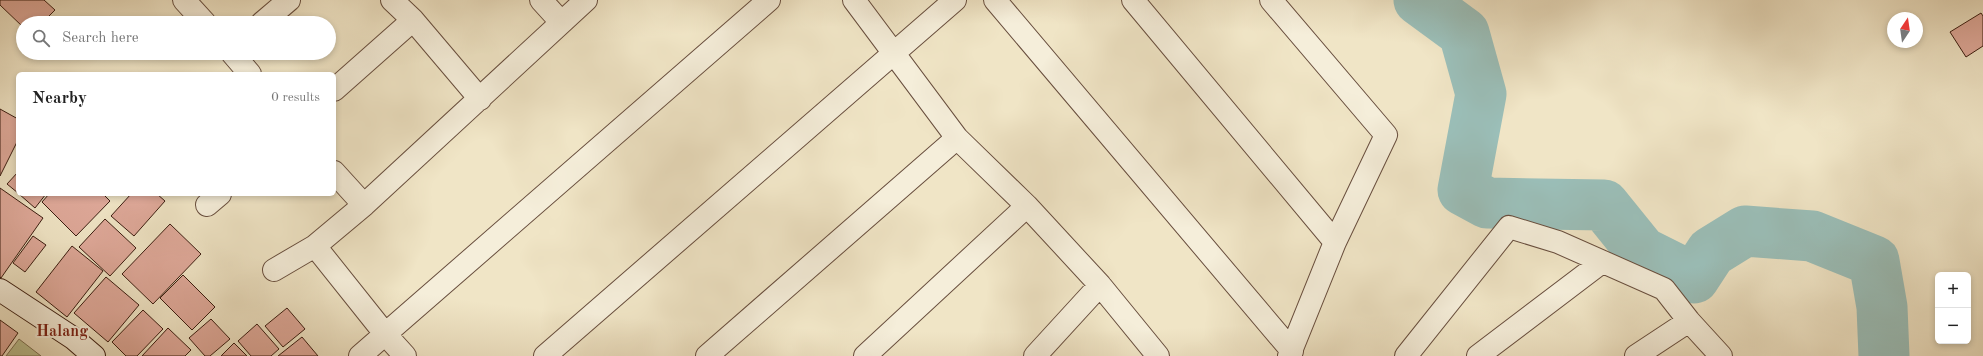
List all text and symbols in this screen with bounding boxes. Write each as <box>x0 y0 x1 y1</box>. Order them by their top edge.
north arrow <box>1887 12 1923 48</box>
search box <box>16 16 336 60</box>
icon: search <box>30 27 52 49</box>
text: Search here <box>62 31 139 46</box>
text: Nearby <box>32 90 87 107</box>
text: 0 results <box>271 91 320 104</box>
map controls <box>1935 272 1971 344</box>
button: + <box>1935 272 1971 308</box>
button: − <box>1935 308 1971 344</box>
district label: Halang <box>36 324 88 340</box>

